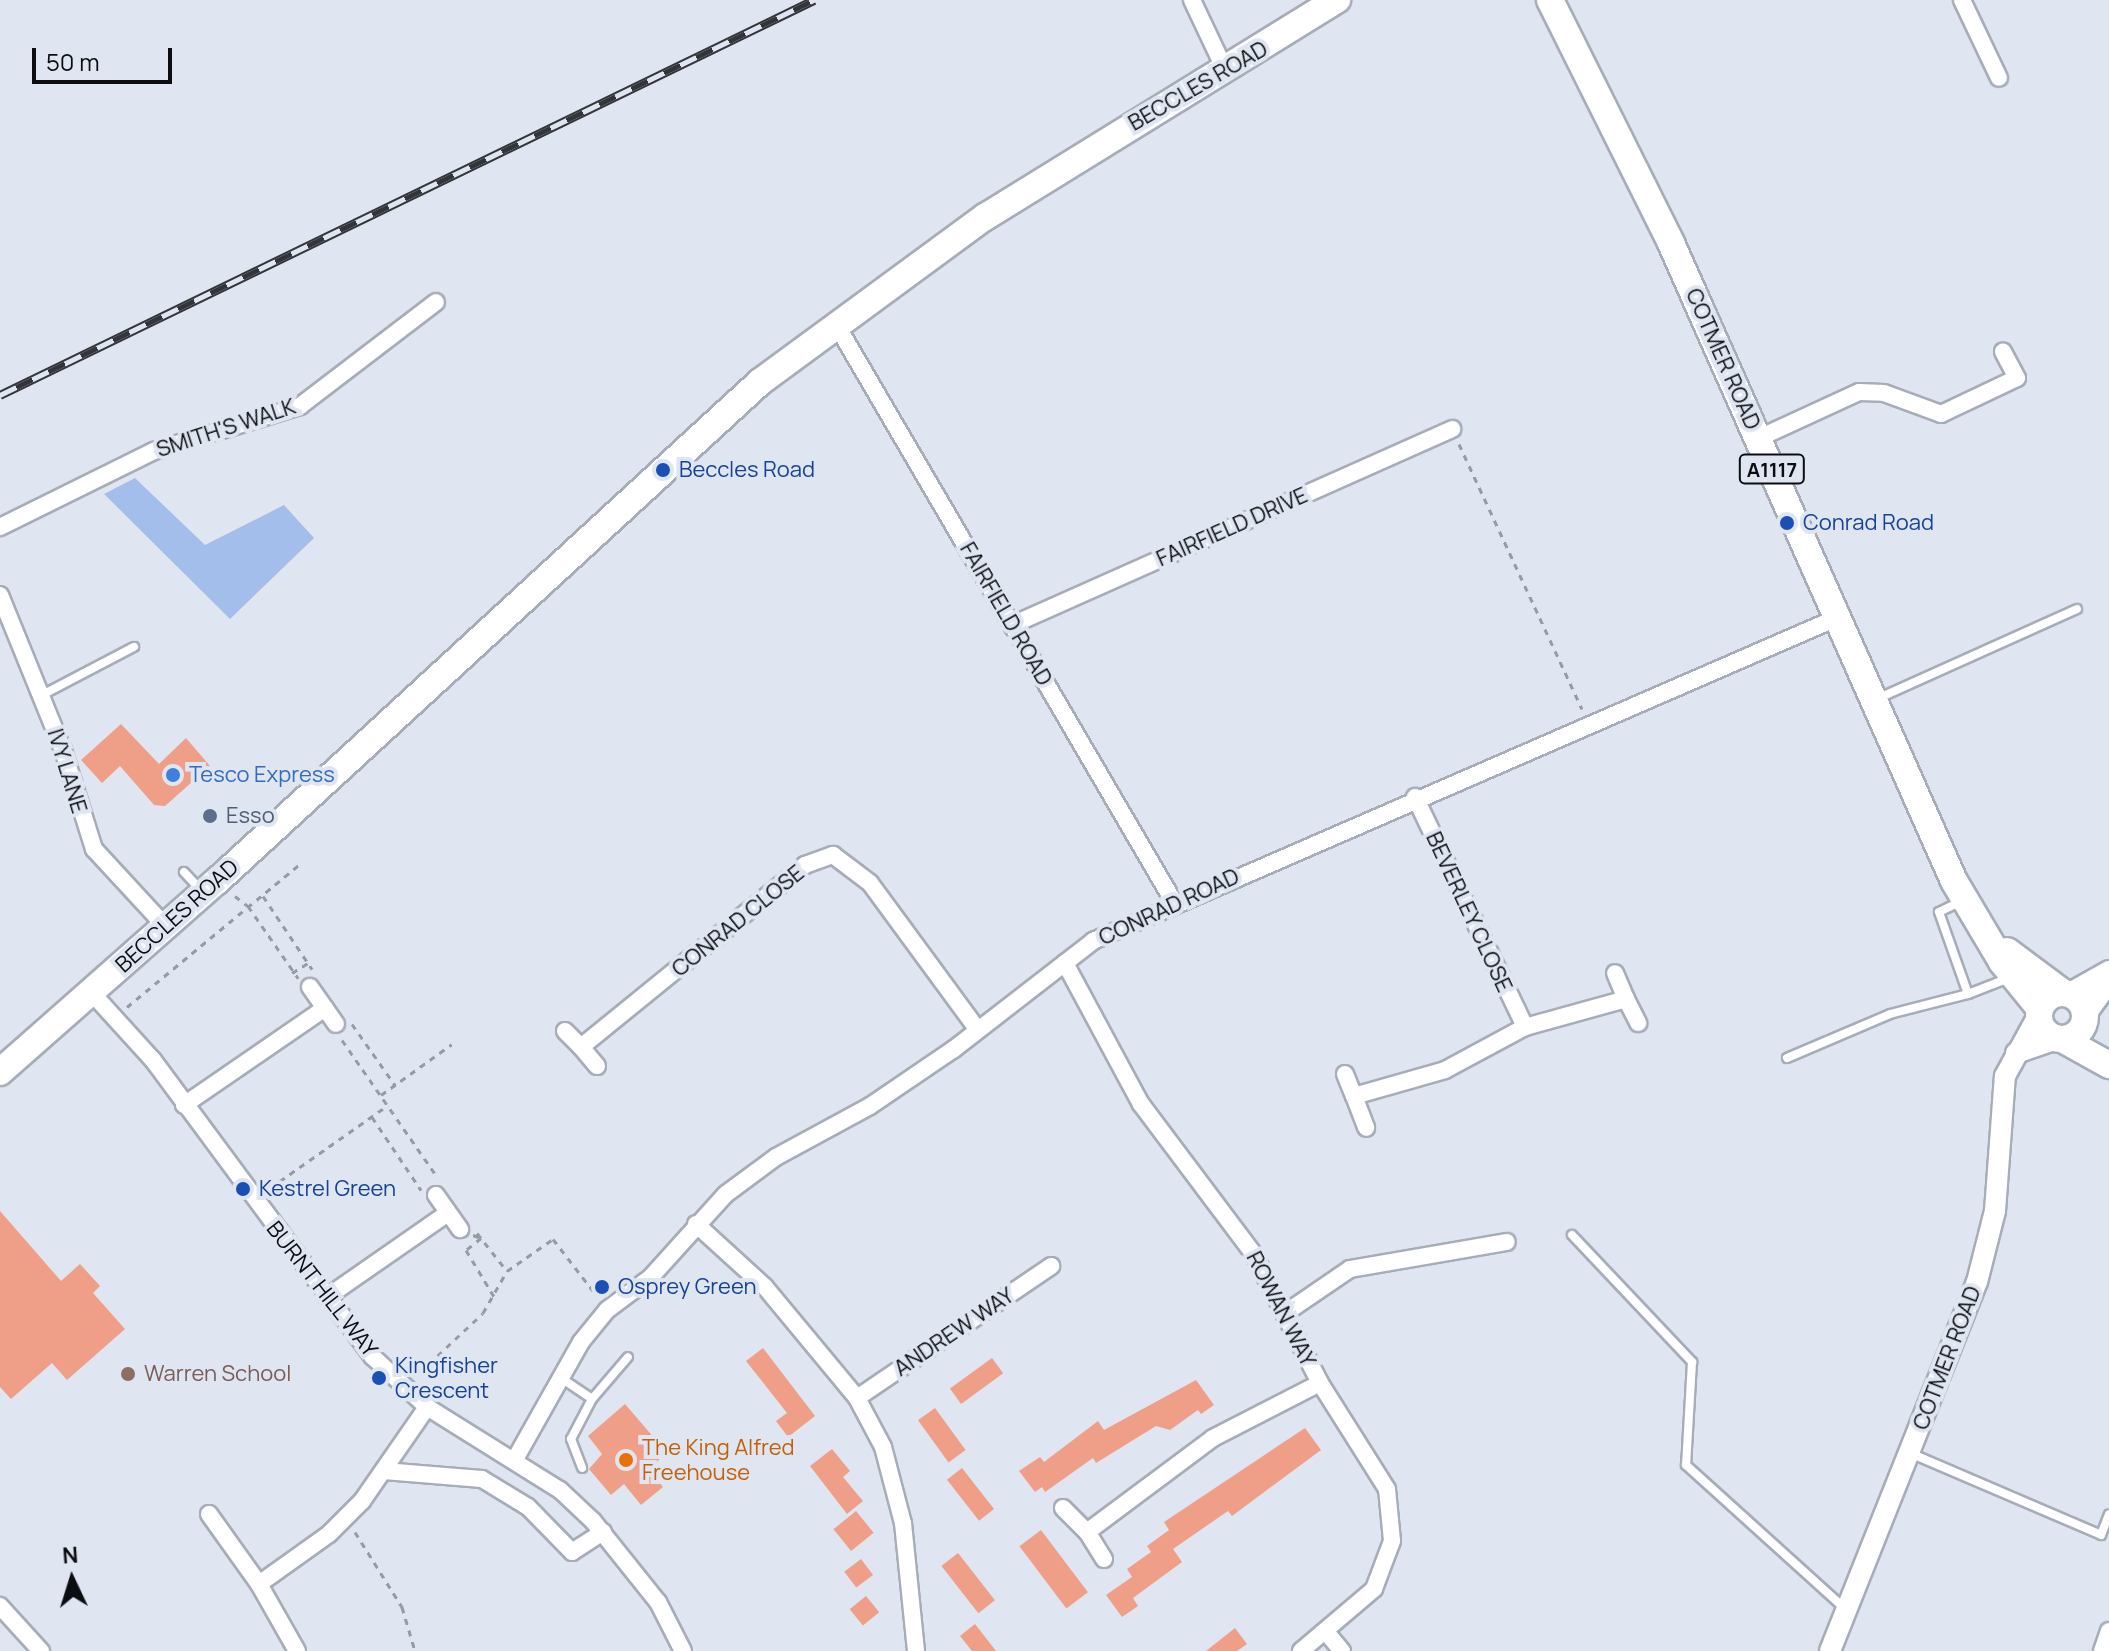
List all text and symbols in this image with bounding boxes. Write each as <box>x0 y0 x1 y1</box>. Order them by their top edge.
scale bar <box>36 32 176 82</box>
street label: BECCLES ROAD <box>1124 36 1272 136</box>
text: 50 m <box>46 45 100 78</box>
street label: COTMER ROAD <box>1680 284 1766 434</box>
street label: SMITH'S WALK <box>153 393 299 463</box>
road number: A1117 <box>1738 453 1806 485</box>
place label: Beccles Road <box>679 457 815 483</box>
marker: Beccles Road <box>654 461 672 479</box>
street label: FAIRFIELD DRIVE <box>1152 482 1312 572</box>
place label: Conrad Road <box>1803 510 1934 536</box>
marker: Conrad Road <box>1778 514 1796 532</box>
street label: FAIRFIELD ROAD <box>954 538 1058 690</box>
street label: IVY LANE <box>42 725 92 817</box>
place label: Tesco Express <box>189 762 335 788</box>
marker: Tesco Express <box>164 766 182 784</box>
place label: Esso <box>226 803 275 829</box>
marker: Esso <box>201 807 219 825</box>
street label: BEVERLEY CLOSE <box>1420 827 1518 997</box>
street label: BECCLES ROAD <box>110 854 244 978</box>
street label: CONRAD CLOSE <box>667 860 809 982</box>
street label: CONRAD ROAD <box>1095 863 1243 951</box>
place label: Kestrel Green <box>259 1176 396 1202</box>
marker: Kestrel Green <box>234 1180 252 1198</box>
street label: BURNT HILL WAY <box>260 1215 384 1363</box>
street label: ROWAN WAY <box>1241 1247 1321 1371</box>
place label: Osprey Green <box>618 1274 757 1300</box>
marker: Osprey Green <box>593 1278 611 1296</box>
street label: ANDREW WAY <box>889 1282 1019 1382</box>
street label: COTMER ROAD <box>1907 1282 1987 1434</box>
place label: Kingfisher Crescent <box>395 1352 498 1404</box>
place label: Warren School <box>144 1361 291 1387</box>
marker: Warren School <box>119 1365 137 1383</box>
marker: Kingfisher Crescent <box>370 1369 388 1387</box>
place label: The King Alfred Freehouse <box>642 1434 795 1486</box>
marker: The King Alfred Freehouse <box>617 1451 635 1469</box>
north arrow <box>32 1539 112 1619</box>
text: N <box>61 1540 79 1571</box>

